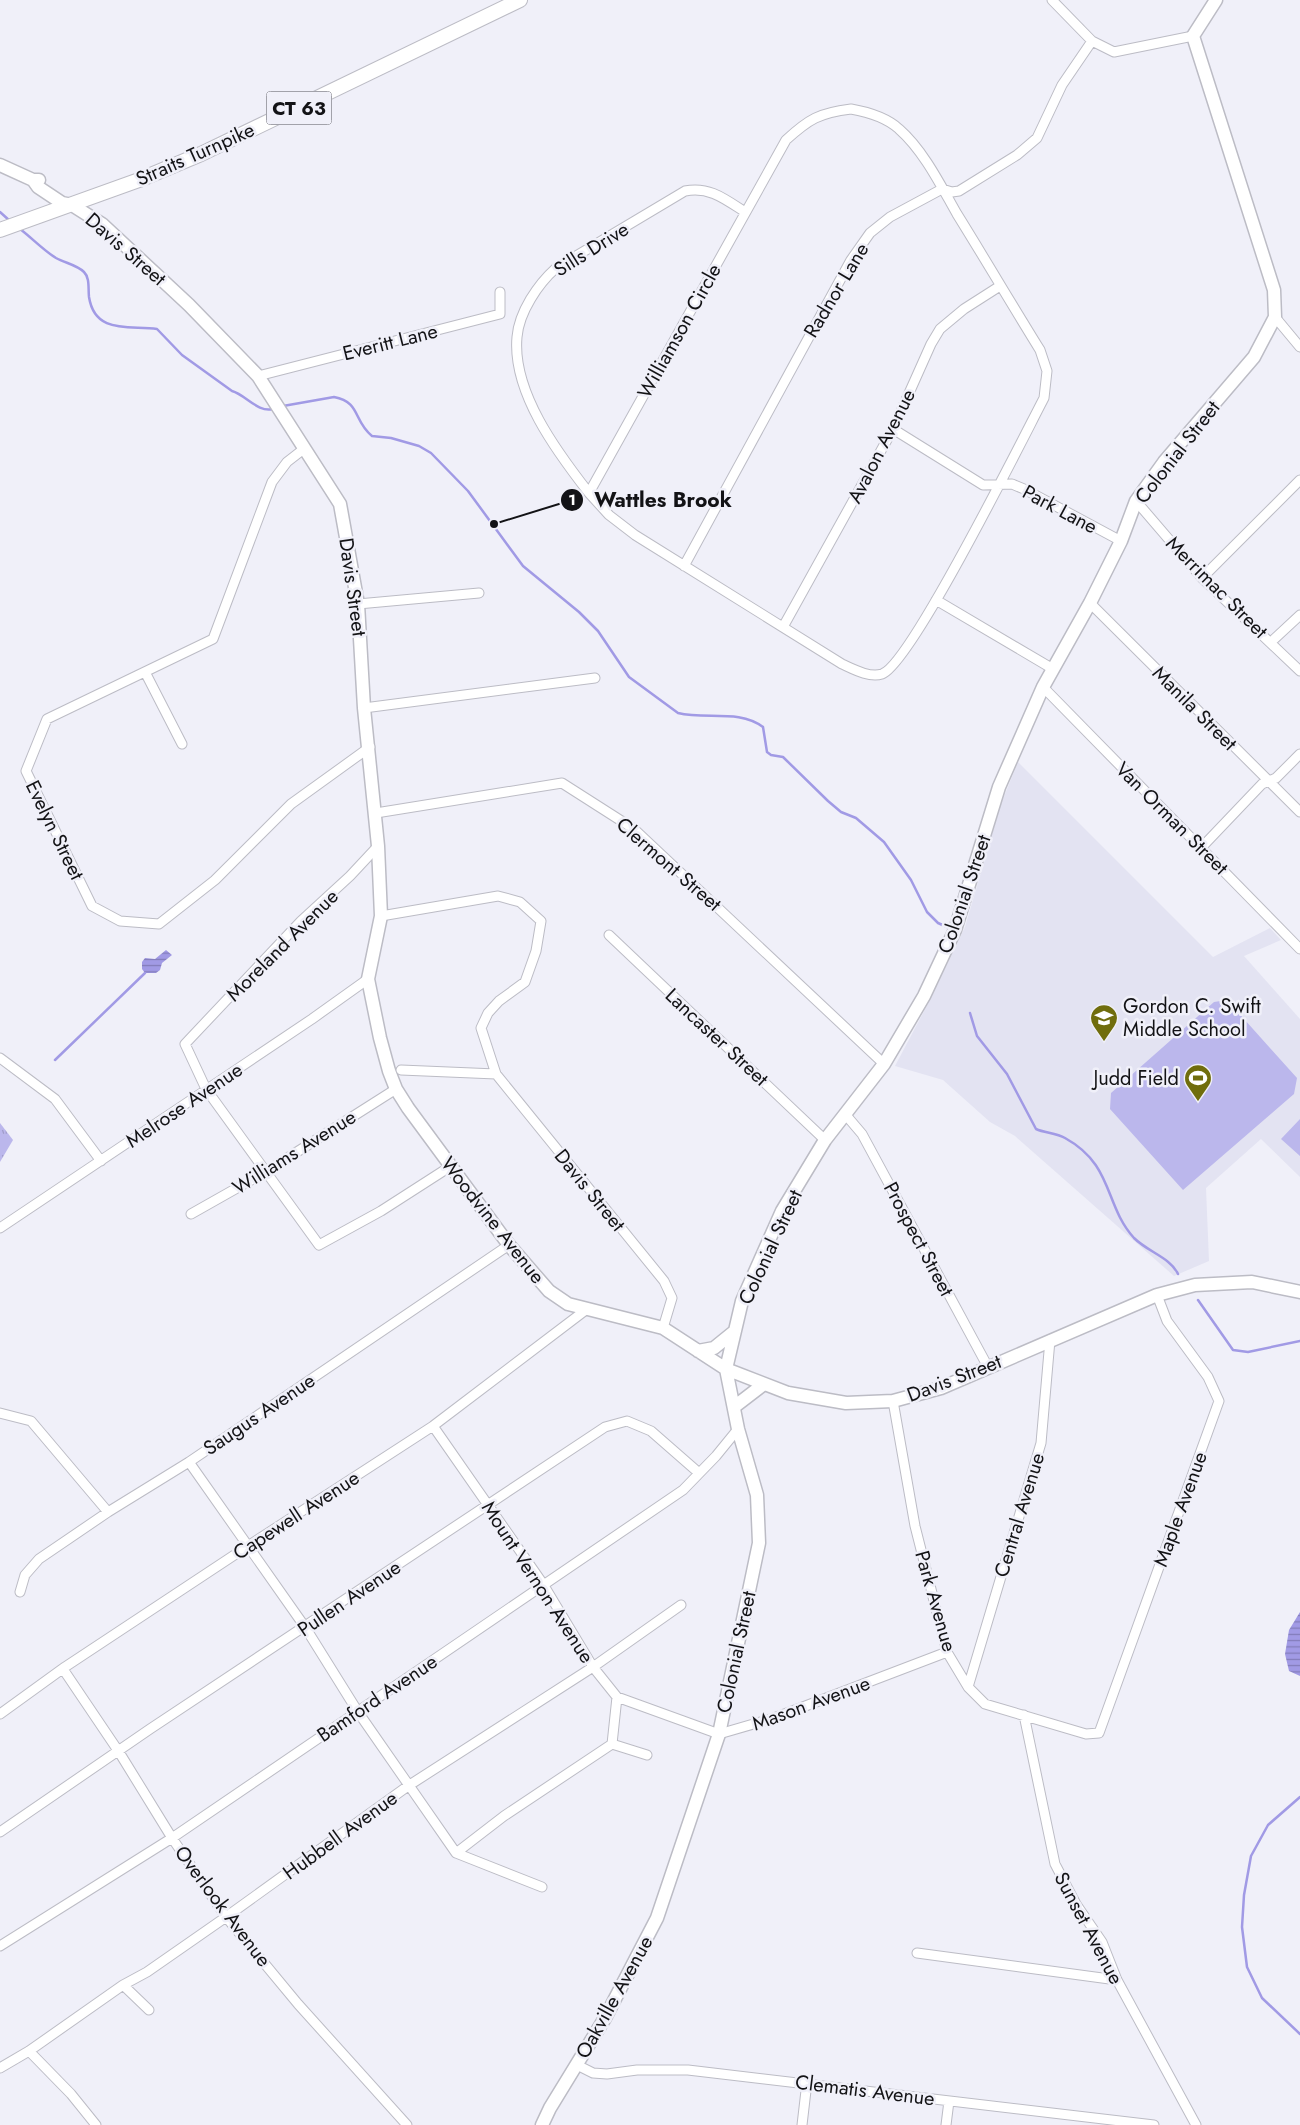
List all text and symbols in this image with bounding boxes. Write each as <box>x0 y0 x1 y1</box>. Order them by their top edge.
road number: CT 63 <box>266 92 332 125</box>
street label: Straits Turnpike <box>131 115 259 194</box>
street label: Davis Street <box>79 206 173 293</box>
street label: Sills Drive <box>548 215 635 284</box>
street label: Radnor Lane <box>797 237 876 343</box>
street label: Williamson Circle <box>630 259 728 404</box>
street label: Everitt Lane <box>340 317 441 368</box>
street label: Avalon Avenue <box>840 384 923 508</box>
street label: Colonial Street <box>1128 394 1227 510</box>
street label: Park Lane <box>1017 478 1102 541</box>
callout: Wattles Brook <box>559 482 742 518</box>
text: Wattles Brook <box>594 485 732 515</box>
text: 1 <box>568 489 576 511</box>
street label: Merrimac Street <box>1159 530 1274 645</box>
street label: Davis Street <box>331 536 374 638</box>
street label: Manila Street <box>1146 659 1244 757</box>
street label: Van Orman Street <box>1109 755 1235 882</box>
street label: Evelyn Street <box>18 776 91 885</box>
street label: Clermont Street <box>610 810 728 918</box>
street label: Colonial Street <box>931 831 998 957</box>
street label: Moreland Avenue <box>220 883 345 1008</box>
street label: Lancaster Street <box>658 982 775 1093</box>
place label: Gordon C. Swift Middle School <box>1123 992 1261 1044</box>
school or university icon: Gordon C. Swift Middle School <box>1089 1003 1119 1042</box>
street label: Melrose Avenue <box>120 1056 248 1155</box>
sports icon: Judd Field <box>1183 1063 1213 1102</box>
place label: Judd Field <box>1090 1064 1179 1093</box>
street label: Williams Avenue <box>227 1103 362 1202</box>
street label: Davis Street <box>547 1143 632 1238</box>
street label: Woodvine Avenue <box>434 1150 552 1290</box>
street label: Prospect Street <box>876 1177 961 1302</box>
street label: Colonial Street <box>731 1185 810 1309</box>
street label: Davis Street <box>903 1347 1006 1410</box>
street label: Saugus Avenue <box>198 1366 321 1463</box>
street label: Maple Avenue <box>1146 1448 1215 1571</box>
street label: Central Avenue <box>987 1449 1052 1581</box>
street label: Capewell Avenue <box>227 1464 365 1567</box>
street label: Mount Vernon Avenue <box>474 1496 601 1669</box>
street label: Park Avenue <box>907 1547 964 1655</box>
street label: Pullen Avenue <box>292 1553 407 1644</box>
street label: Colonial Street <box>709 1588 764 1716</box>
street label: Bamford Avenue <box>311 1647 443 1749</box>
street label: Mason Avenue <box>748 1669 874 1738</box>
street label: Hubbell Avenue <box>277 1784 404 1887</box>
street label: Overlook Avenue <box>167 1840 278 1973</box>
street label: Sunset Avenue <box>1047 1867 1130 1990</box>
street label: Oakville Avenue <box>569 1931 660 2064</box>
street label: Clematis Avenue <box>794 2068 936 2113</box>

